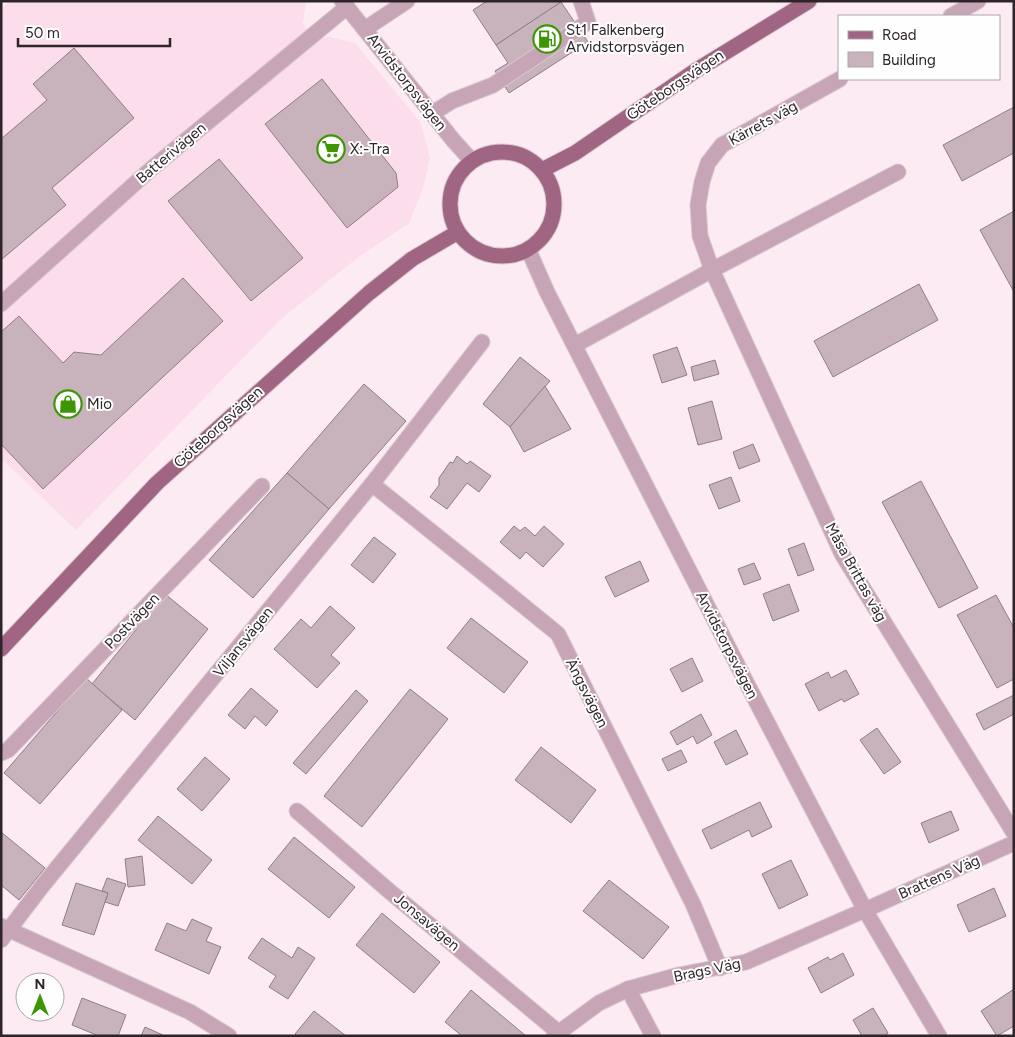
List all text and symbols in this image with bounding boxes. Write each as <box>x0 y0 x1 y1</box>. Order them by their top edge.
scale bar <box>18 15 170 47</box>
legend <box>838 15 1000 80</box>
place label: St1 Falkenberg Arvidstorpsvägen <box>566 21 684 56</box>
text: 50 m <box>25 24 60 42</box>
fuel station icon: St1 Falkenberg Arvidstorpsvägen <box>532 24 562 54</box>
text: Road <box>882 26 917 44</box>
street label: Arvidstorpsvägen <box>363 30 451 134</box>
street label: Göteborgsvägen <box>623 46 727 124</box>
text: Building <box>882 51 936 69</box>
street label: Kärrets väg <box>726 97 800 149</box>
street label: Batterivägen <box>132 119 210 187</box>
supermarket icon: X:-Tra <box>316 134 346 164</box>
place label: X:-Tra <box>350 140 390 158</box>
street label: Göteborgsvägen <box>170 382 266 472</box>
shop icon: Mio <box>53 389 83 419</box>
place label: Mio <box>87 395 112 413</box>
street label: Måsa Brittas väg <box>821 519 891 625</box>
street label: Arvidstorpsvägen <box>692 588 762 702</box>
street label: Postvägen <box>101 589 163 653</box>
street label: Viljansvägen <box>209 603 277 681</box>
street label: Ängsvägen <box>562 655 612 731</box>
street label: Brattens Väg <box>895 851 983 903</box>
street label: Jonsavägen <box>391 889 463 955</box>
street label: Brags Väg <box>672 954 742 986</box>
north arrow <box>15 972 65 1022</box>
text: N <box>35 976 45 993</box>

